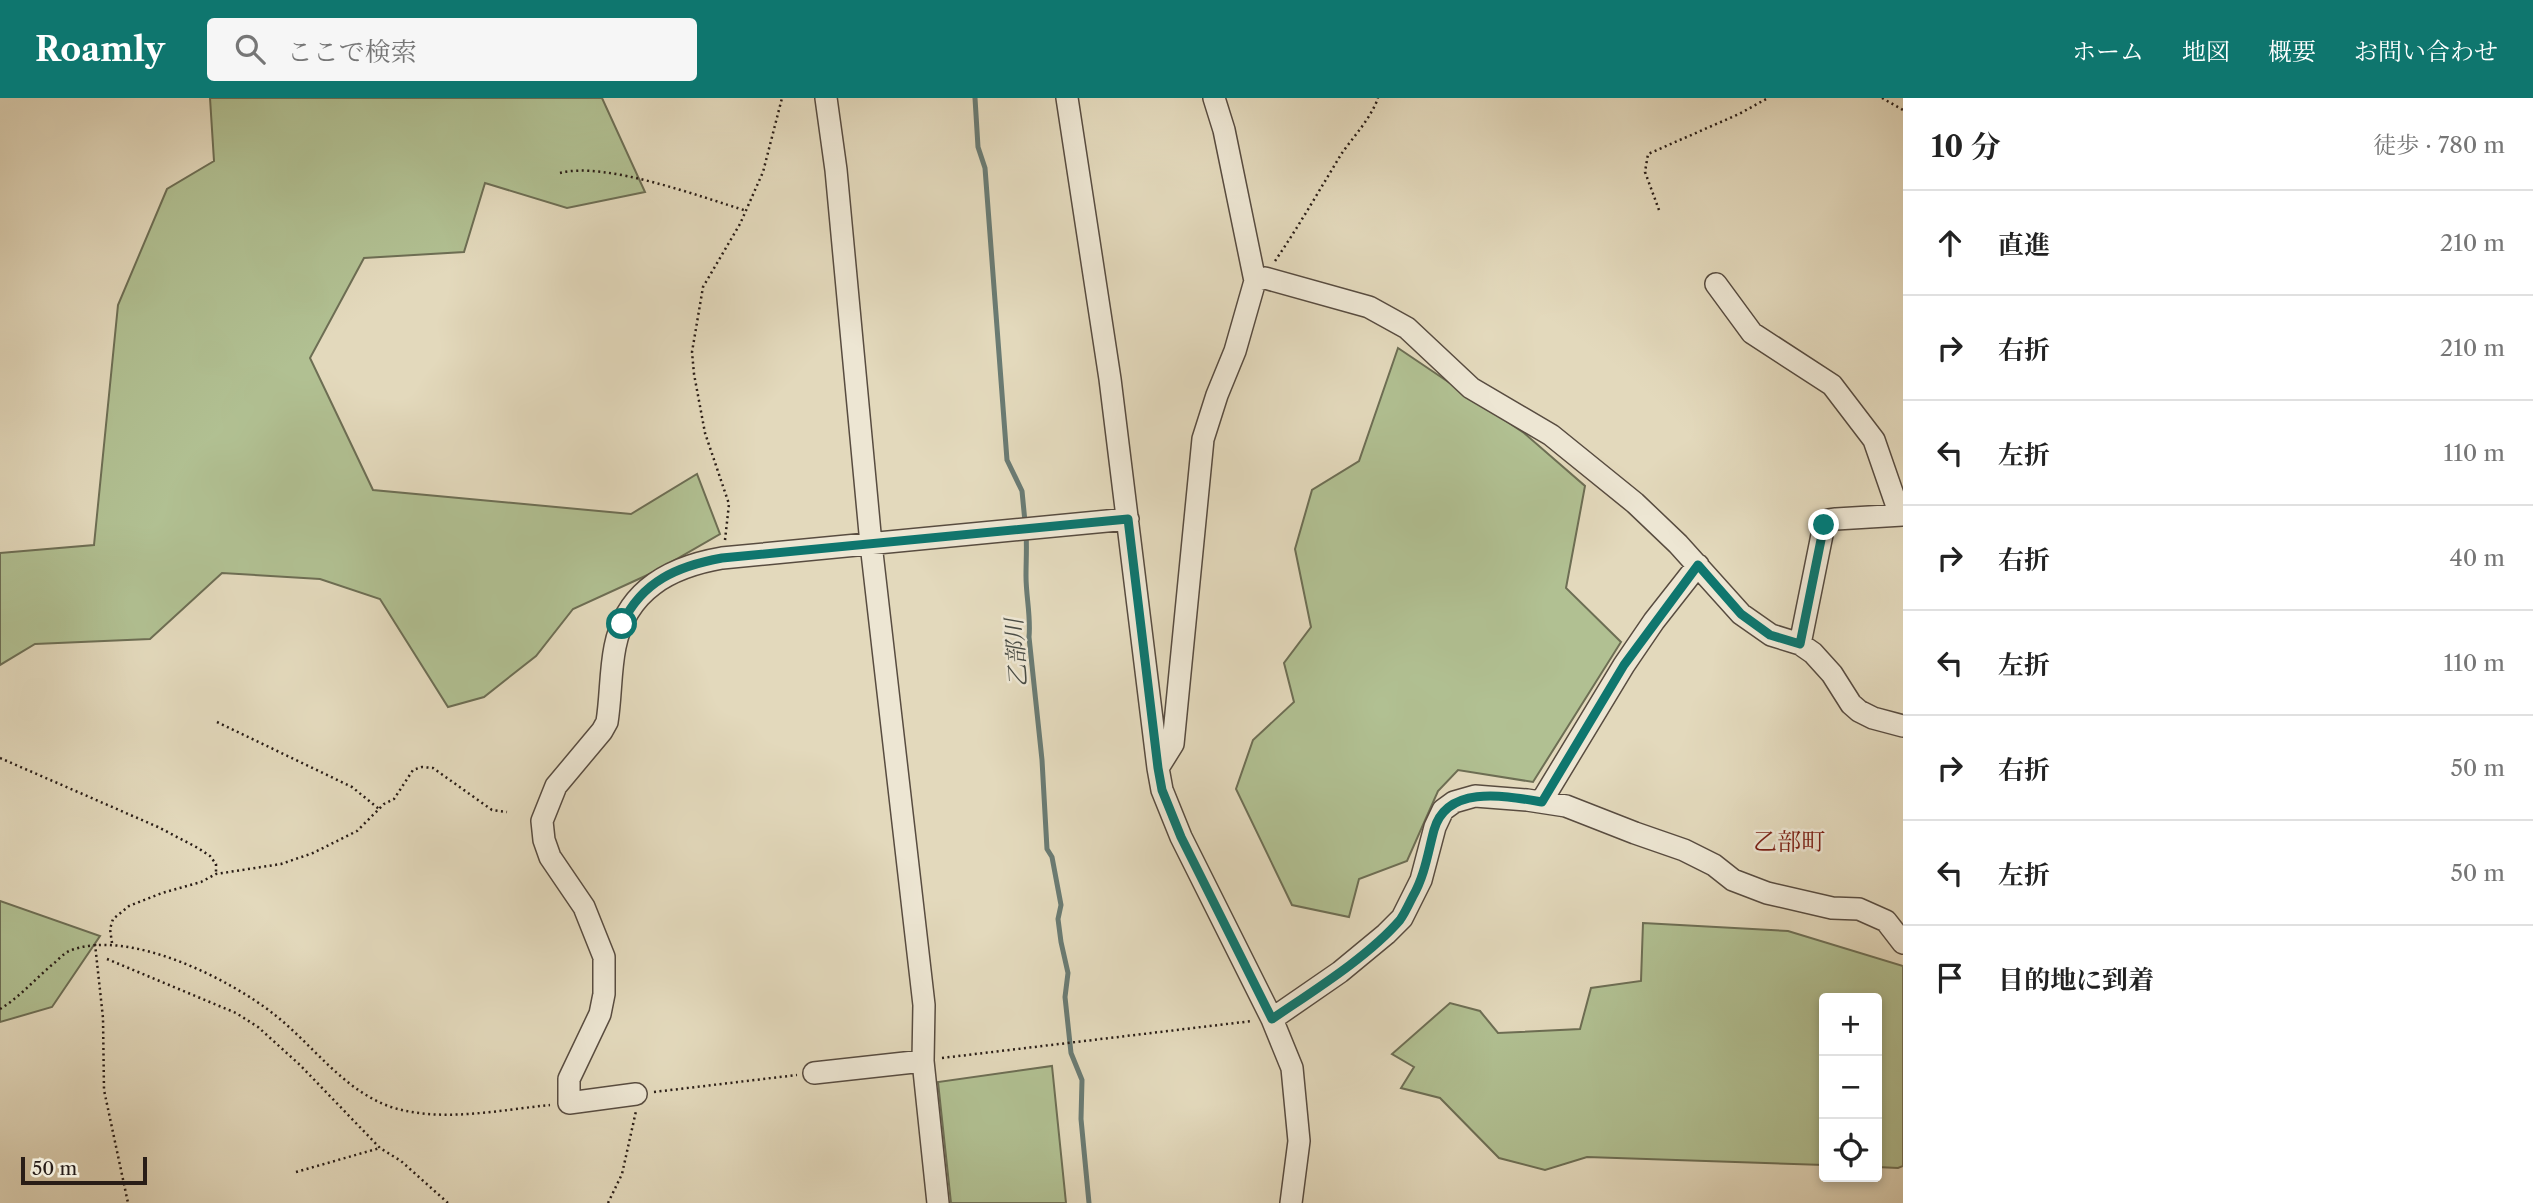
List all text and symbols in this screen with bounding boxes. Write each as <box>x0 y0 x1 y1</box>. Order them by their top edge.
search box <box>207 18 697 81</box>
text: Roamly <box>35 29 165 70</box>
icon: search <box>231 30 269 68</box>
text: ここで検索 <box>287 36 417 68</box>
text: ホーム <box>2072 37 2144 66</box>
text: 地図 <box>2182 37 2230 66</box>
text: 概要 <box>2268 37 2316 66</box>
text: お問い合わせ <box>2354 37 2498 66</box>
text: 10 分 <box>1931 128 2001 165</box>
text: 徒歩 · 780 m <box>2373 131 2505 159</box>
icon: ahead <box>1931 224 1969 262</box>
text: 直進 <box>1998 229 2050 261</box>
text: 210 m <box>2440 229 2505 257</box>
icon: right <box>1931 329 1969 367</box>
text: 右折 <box>1998 334 2050 366</box>
text: 210 m <box>2440 334 2505 362</box>
icon: left <box>1931 434 1969 472</box>
text: 左折 <box>1998 439 2050 471</box>
text: 110 m <box>2444 439 2505 467</box>
route end <box>1808 509 1839 540</box>
icon: right <box>1931 539 1969 577</box>
text: 右折 <box>1998 544 2050 576</box>
text: 40 m <box>2450 544 2505 572</box>
route start <box>606 608 637 639</box>
water label: 乙部川 <box>999 615 1032 688</box>
icon: left <box>1931 644 1969 682</box>
text: 左折 <box>1998 649 2050 681</box>
text: 110 m <box>2444 649 2505 677</box>
icon: right <box>1931 749 1969 787</box>
text: 右折 <box>1998 754 2050 786</box>
text: 50 m <box>2450 754 2505 782</box>
district label: 乙部町 <box>1753 827 1825 856</box>
icon: left <box>1931 854 1969 892</box>
text: 左折 <box>1998 859 2050 891</box>
text: 50 m <box>2450 859 2505 887</box>
icon: arrive <box>1931 959 1969 997</box>
text: 目的地に到着 <box>1998 964 2154 996</box>
map controls <box>1819 993 1882 1182</box>
button: + <box>1819 993 1882 1056</box>
button: − <box>1819 1056 1882 1119</box>
button: locate <box>1819 1119 1882 1182</box>
scale bar <box>21 1154 147 1186</box>
text: 50 m <box>32 1157 77 1180</box>

